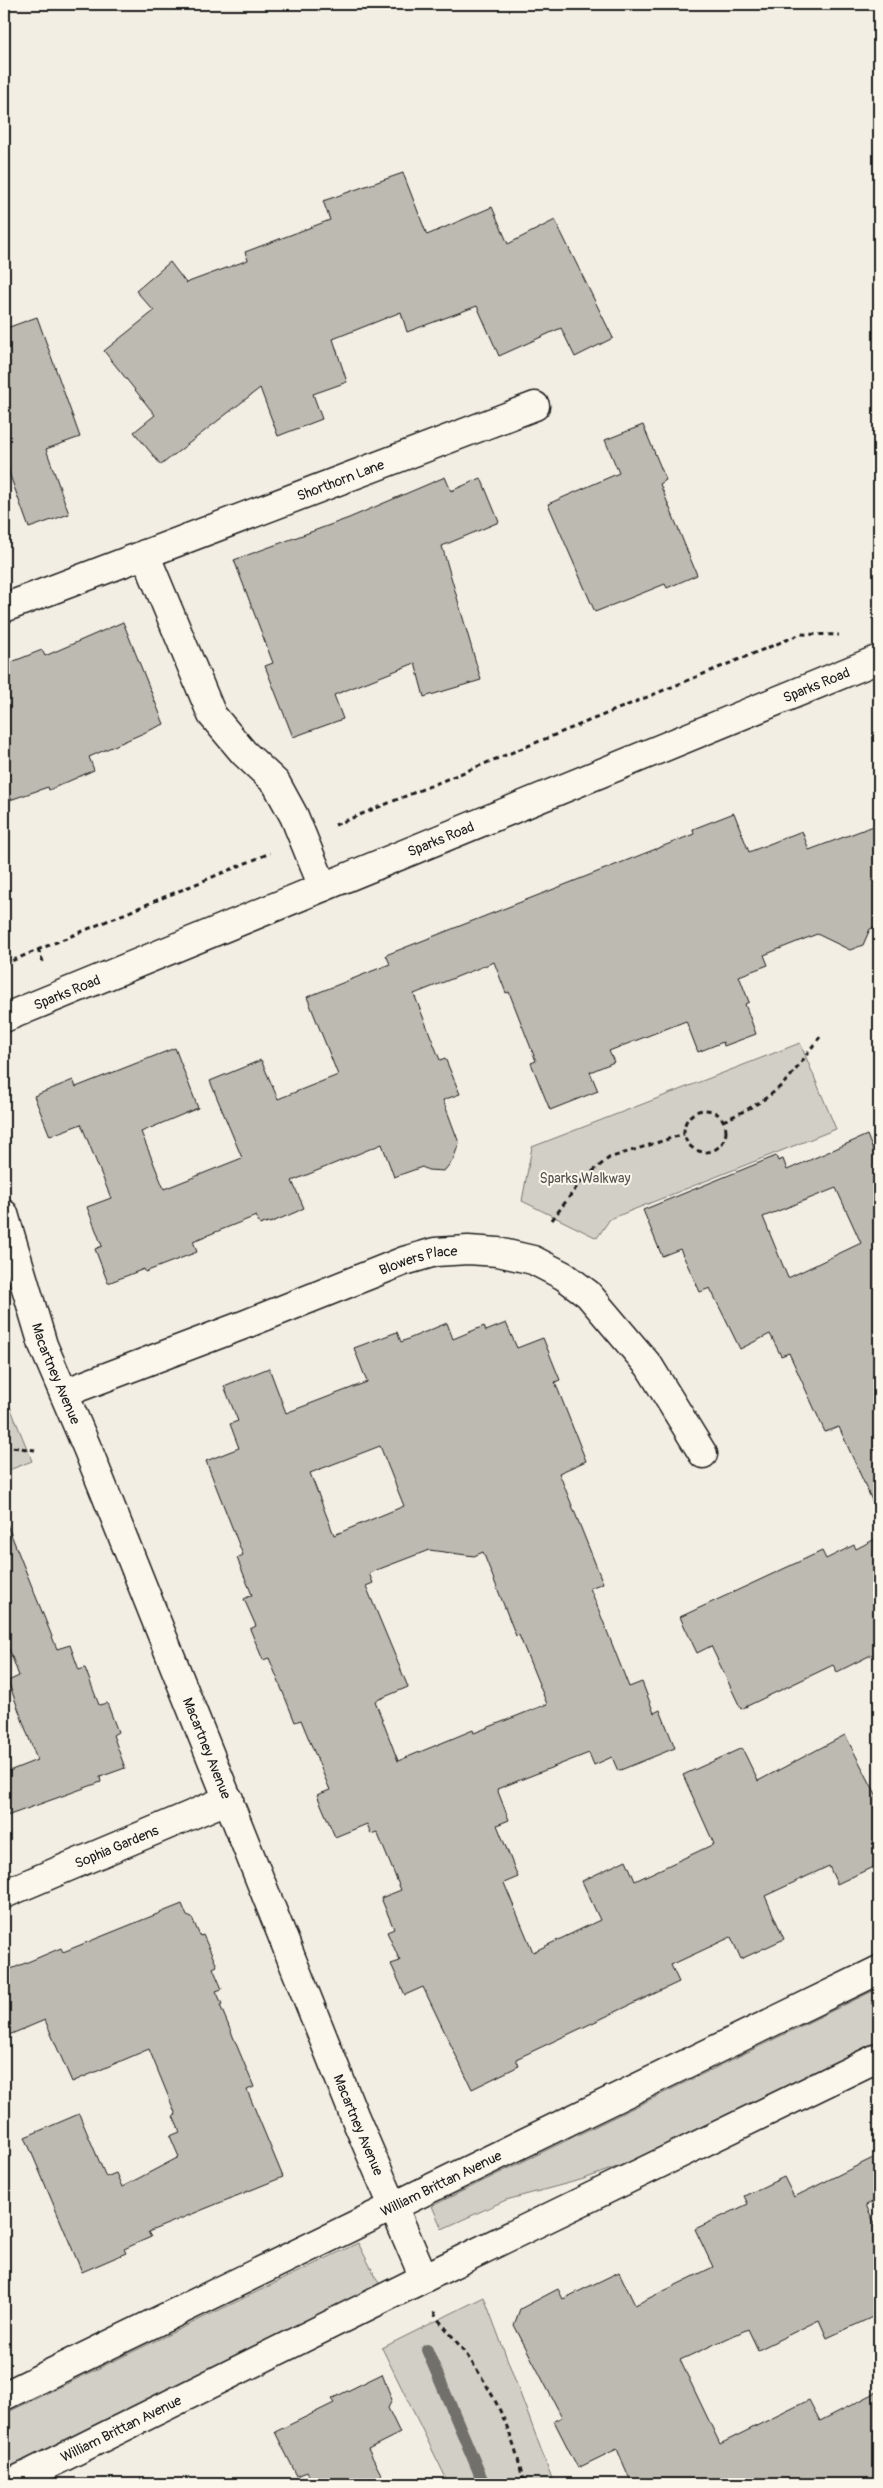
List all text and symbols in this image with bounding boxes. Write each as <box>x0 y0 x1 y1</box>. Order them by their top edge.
street label: Shorthorn Lane <box>295 456 387 504</box>
street label: Sparks Road <box>780 663 852 706</box>
street label: Sparks Road <box>405 818 477 860</box>
street label: Sparks Road <box>31 971 103 1013</box>
park label: Sparks Walkway <box>540 1170 631 1187</box>
street label: Blowers Place <box>376 1242 458 1279</box>
street label: Macartney Avenue <box>28 1321 84 1427</box>
street label: Macartney Avenue <box>179 1695 235 1801</box>
street label: Sophia Gardens <box>72 1821 162 1872</box>
street label: Macartney Avenue <box>330 2072 387 2178</box>
street label: William Brittan Avenue <box>378 2147 504 2220</box>
street label: William Brittan Avenue <box>58 2391 184 2466</box>

